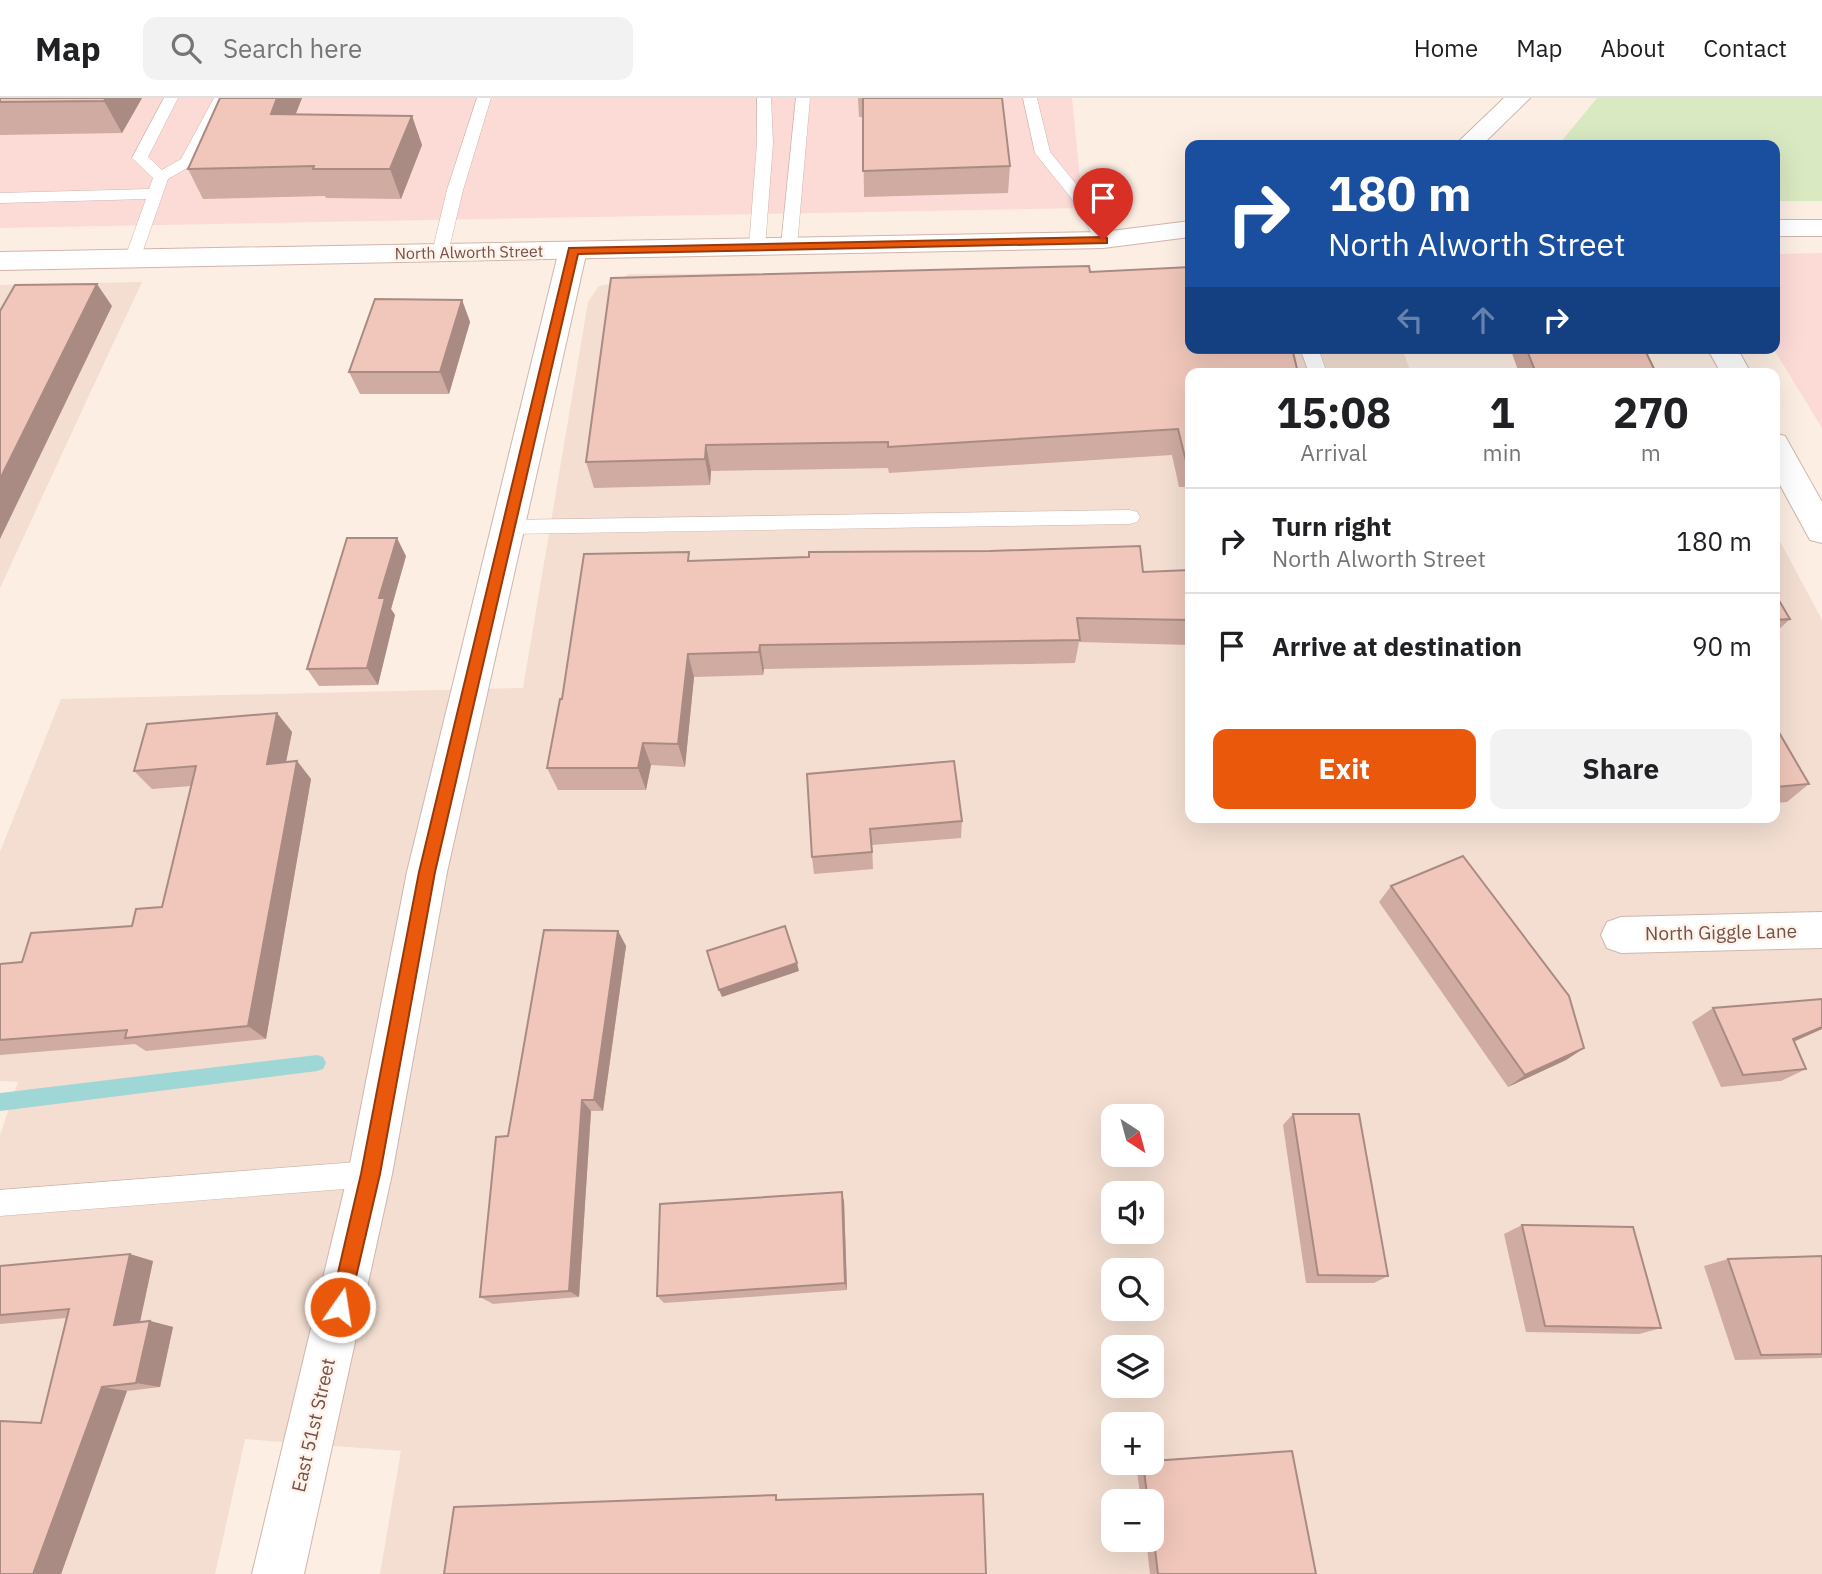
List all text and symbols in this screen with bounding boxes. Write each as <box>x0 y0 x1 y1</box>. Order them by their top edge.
search box <box>143 17 633 80</box>
text: Map <box>35 27 101 70</box>
icon: search <box>167 29 205 67</box>
text: Search here <box>223 31 362 65</box>
text: Home <box>1414 32 1478 64</box>
text: Map <box>1516 32 1562 64</box>
text: About <box>1600 32 1665 64</box>
text: Contact <box>1703 32 1787 64</box>
text: 180 m <box>1328 161 1472 224</box>
pin <box>1073 168 1133 240</box>
icon: right <box>1213 168 1304 259</box>
icon: arrive <box>1084 179 1122 217</box>
text: North Alworth Street <box>1328 223 1625 265</box>
street label: North Alworth Street <box>394 241 544 263</box>
icon: left <box>1391 301 1429 339</box>
icon: ahead <box>1464 301 1502 339</box>
icon: right <box>1537 301 1575 339</box>
text: 15:08 <box>1276 385 1391 440</box>
text: 1 <box>1489 385 1515 440</box>
text: 270 <box>1613 385 1689 440</box>
text: Arrival <box>1300 437 1367 467</box>
text: min <box>1483 437 1521 467</box>
text: m <box>1641 437 1661 467</box>
text: Turn right <box>1272 509 1391 543</box>
icon: right <box>1213 522 1251 560</box>
text: 180 m <box>1676 524 1752 558</box>
text: North Alworth Street <box>1272 543 1486 573</box>
icon: arrive <box>1213 627 1251 665</box>
text: Arrive at destination <box>1272 629 1522 663</box>
text: 90 m <box>1692 629 1752 663</box>
button: Exit <box>1213 729 1476 809</box>
button: Share <box>1490 729 1752 809</box>
street label: North Giggle Lane <box>1645 919 1797 945</box>
north arrow <box>1101 1104 1164 1167</box>
map controls <box>1101 1104 1164 1552</box>
button: sound <box>1101 1181 1164 1244</box>
button: search <box>1101 1258 1164 1321</box>
position arrow <box>303 1270 377 1344</box>
button: layers <box>1101 1335 1164 1398</box>
street label: East 51st Street <box>286 1356 340 1494</box>
button: + <box>1101 1412 1164 1475</box>
button: − <box>1101 1489 1164 1552</box>

